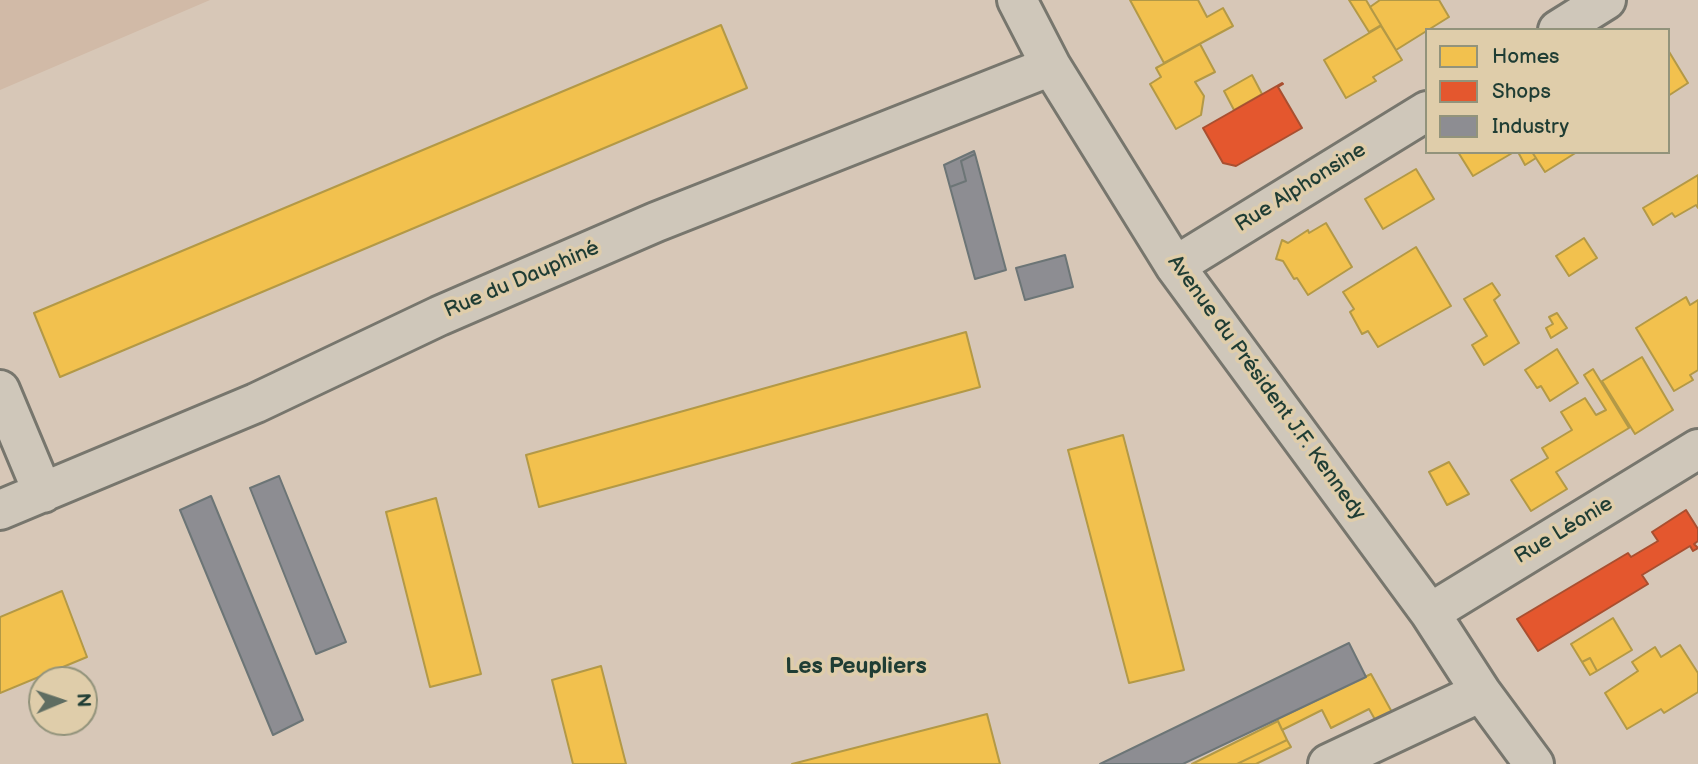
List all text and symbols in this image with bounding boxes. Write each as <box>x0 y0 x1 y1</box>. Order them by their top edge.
legend <box>1425 28 1670 154</box>
text: Homes <box>1492 44 1560 69</box>
text: Shops <box>1492 79 1551 104</box>
text: Industry <box>1492 114 1569 139</box>
street label: Rue Alphonsine <box>1231 138 1371 238</box>
street label: Rue du Dauphiné <box>441 236 603 324</box>
street label: Avenue du Président J.F. Kennedy <box>1162 251 1370 525</box>
street label: Rue Léonie <box>1510 492 1618 570</box>
district label: Les Peupliers <box>785 653 927 681</box>
north arrow <box>28 666 98 736</box>
text: N <box>71 693 94 708</box>

